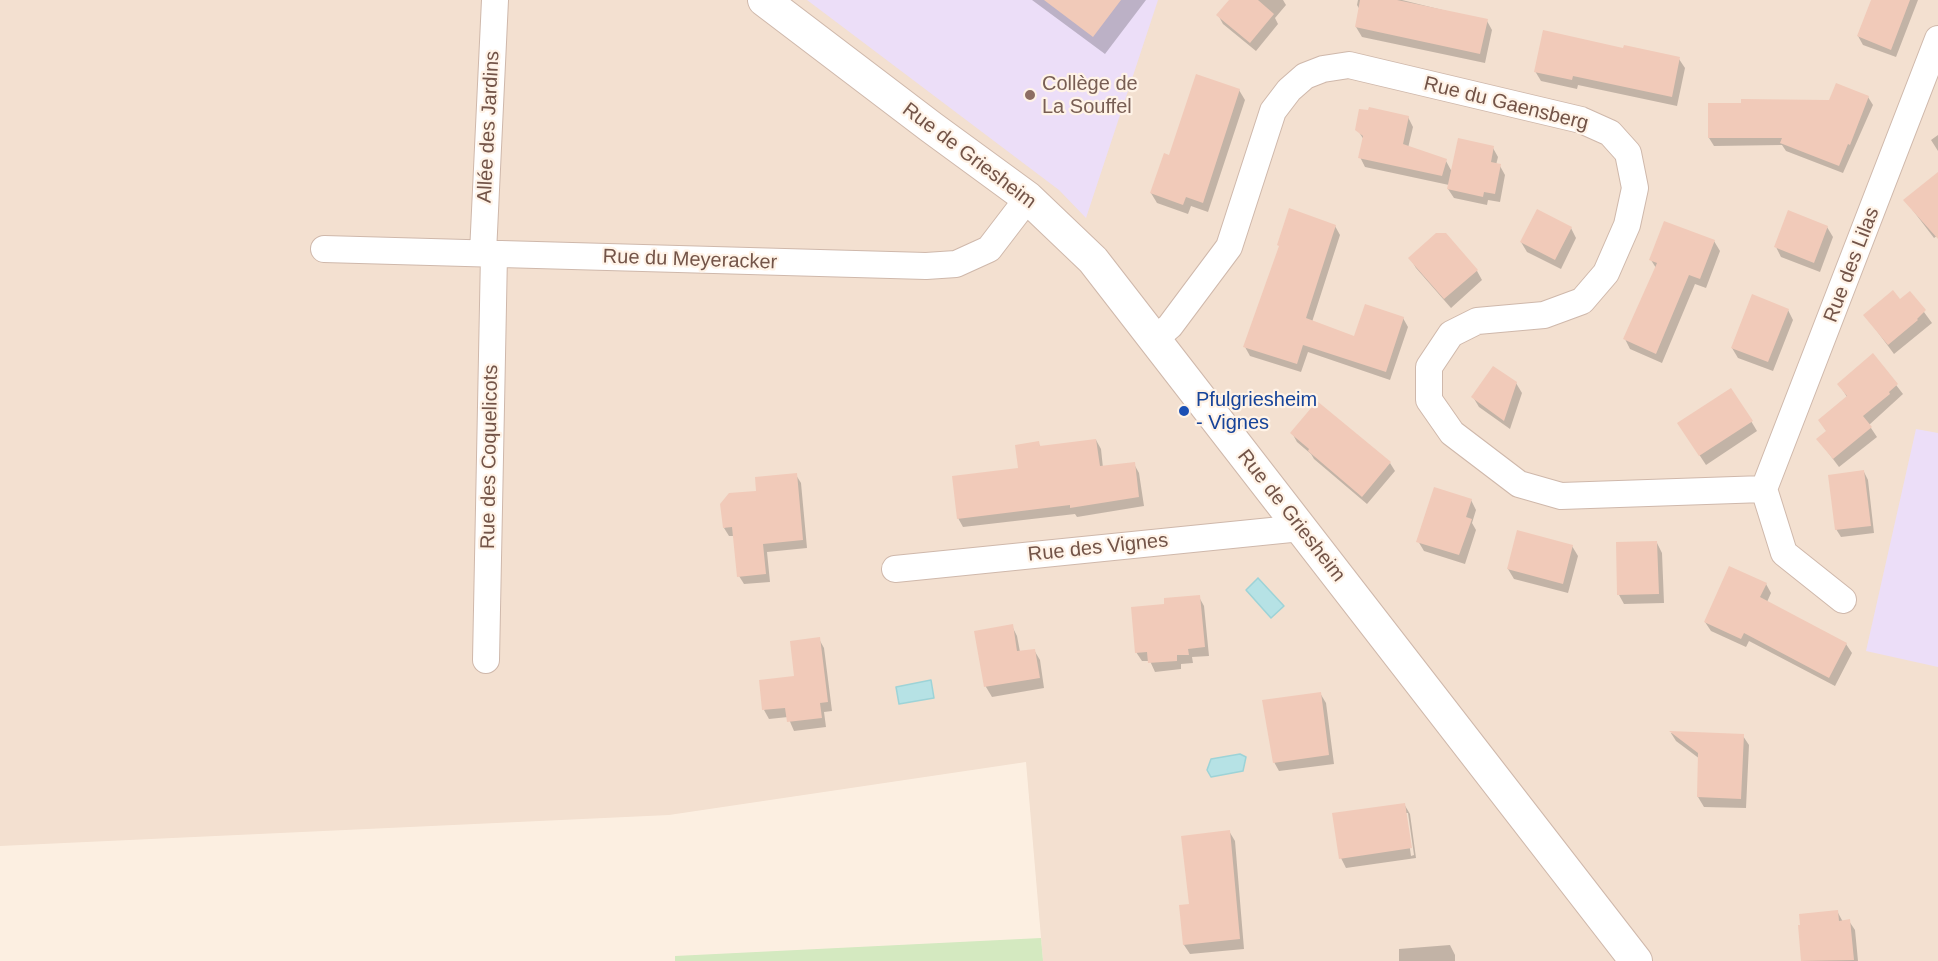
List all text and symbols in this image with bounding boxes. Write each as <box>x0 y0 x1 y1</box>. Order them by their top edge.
street label: Allée des Jardins <box>473 50 505 204</box>
place label: Collège de La Souffel <box>1042 72 1138 119</box>
street label: Rue du Gaensberg <box>1421 72 1591 136</box>
marker: Collège de La Souffel <box>1023 88 1037 102</box>
street label: Rue de Griesheim <box>897 98 1041 214</box>
street label: Rue des Lilas <box>1819 204 1885 326</box>
street label: Rue du Meyeracker <box>602 245 778 275</box>
street label: Rue des Coquelicots <box>476 365 504 549</box>
place label: Pfulgriesheim - Vignes <box>1196 388 1317 435</box>
marker: Pfulgriesheim - Vignes <box>1177 404 1191 418</box>
street label: Rue de Griesheim <box>1232 445 1350 587</box>
street label: Rue des Vignes <box>1027 529 1169 567</box>

